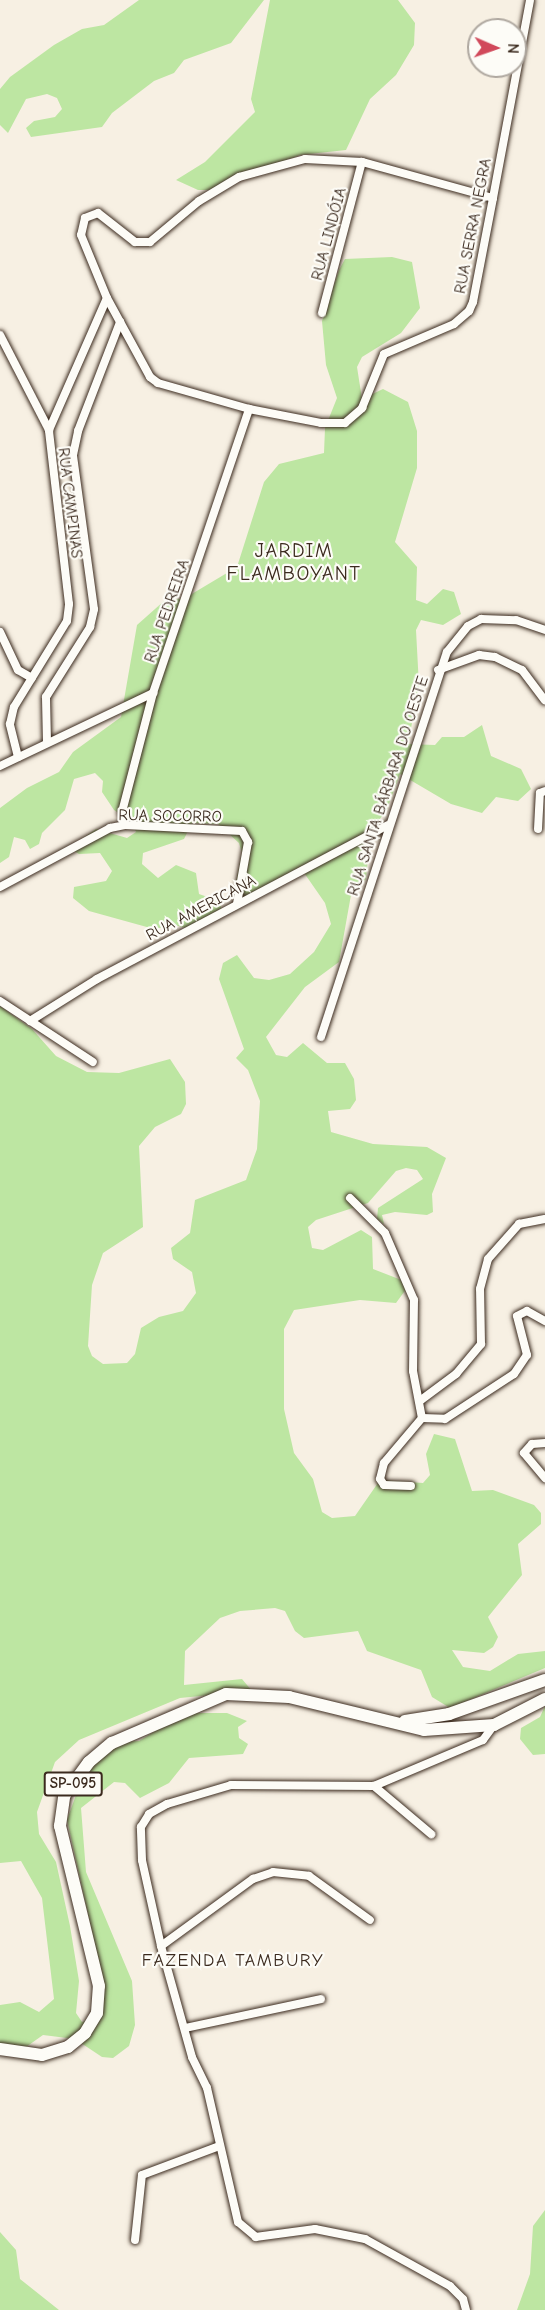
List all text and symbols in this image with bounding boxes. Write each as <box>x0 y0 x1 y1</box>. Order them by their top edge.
north arrow <box>467 18 527 78</box>
text: N <box>504 43 522 54</box>
street label: RUA SERRA NEGRA <box>450 157 496 295</box>
street label: RUA LINDÓIA <box>307 186 351 282</box>
street label: RUA CAMPINAS <box>54 447 86 559</box>
district label: JARDIM FLAMBOYANT <box>227 538 361 585</box>
street label: RUA PEDREIRA <box>140 557 194 665</box>
street label: RUA SANTA BÁRBARA DO OESTE <box>343 674 433 898</box>
street label: RUA SOCORRO <box>118 805 222 827</box>
street label: RUA AMERICANA <box>143 871 259 945</box>
road number: SP-095 <box>43 1772 103 1796</box>
district label: FAZENDA TAMBURY <box>142 1950 324 1972</box>

